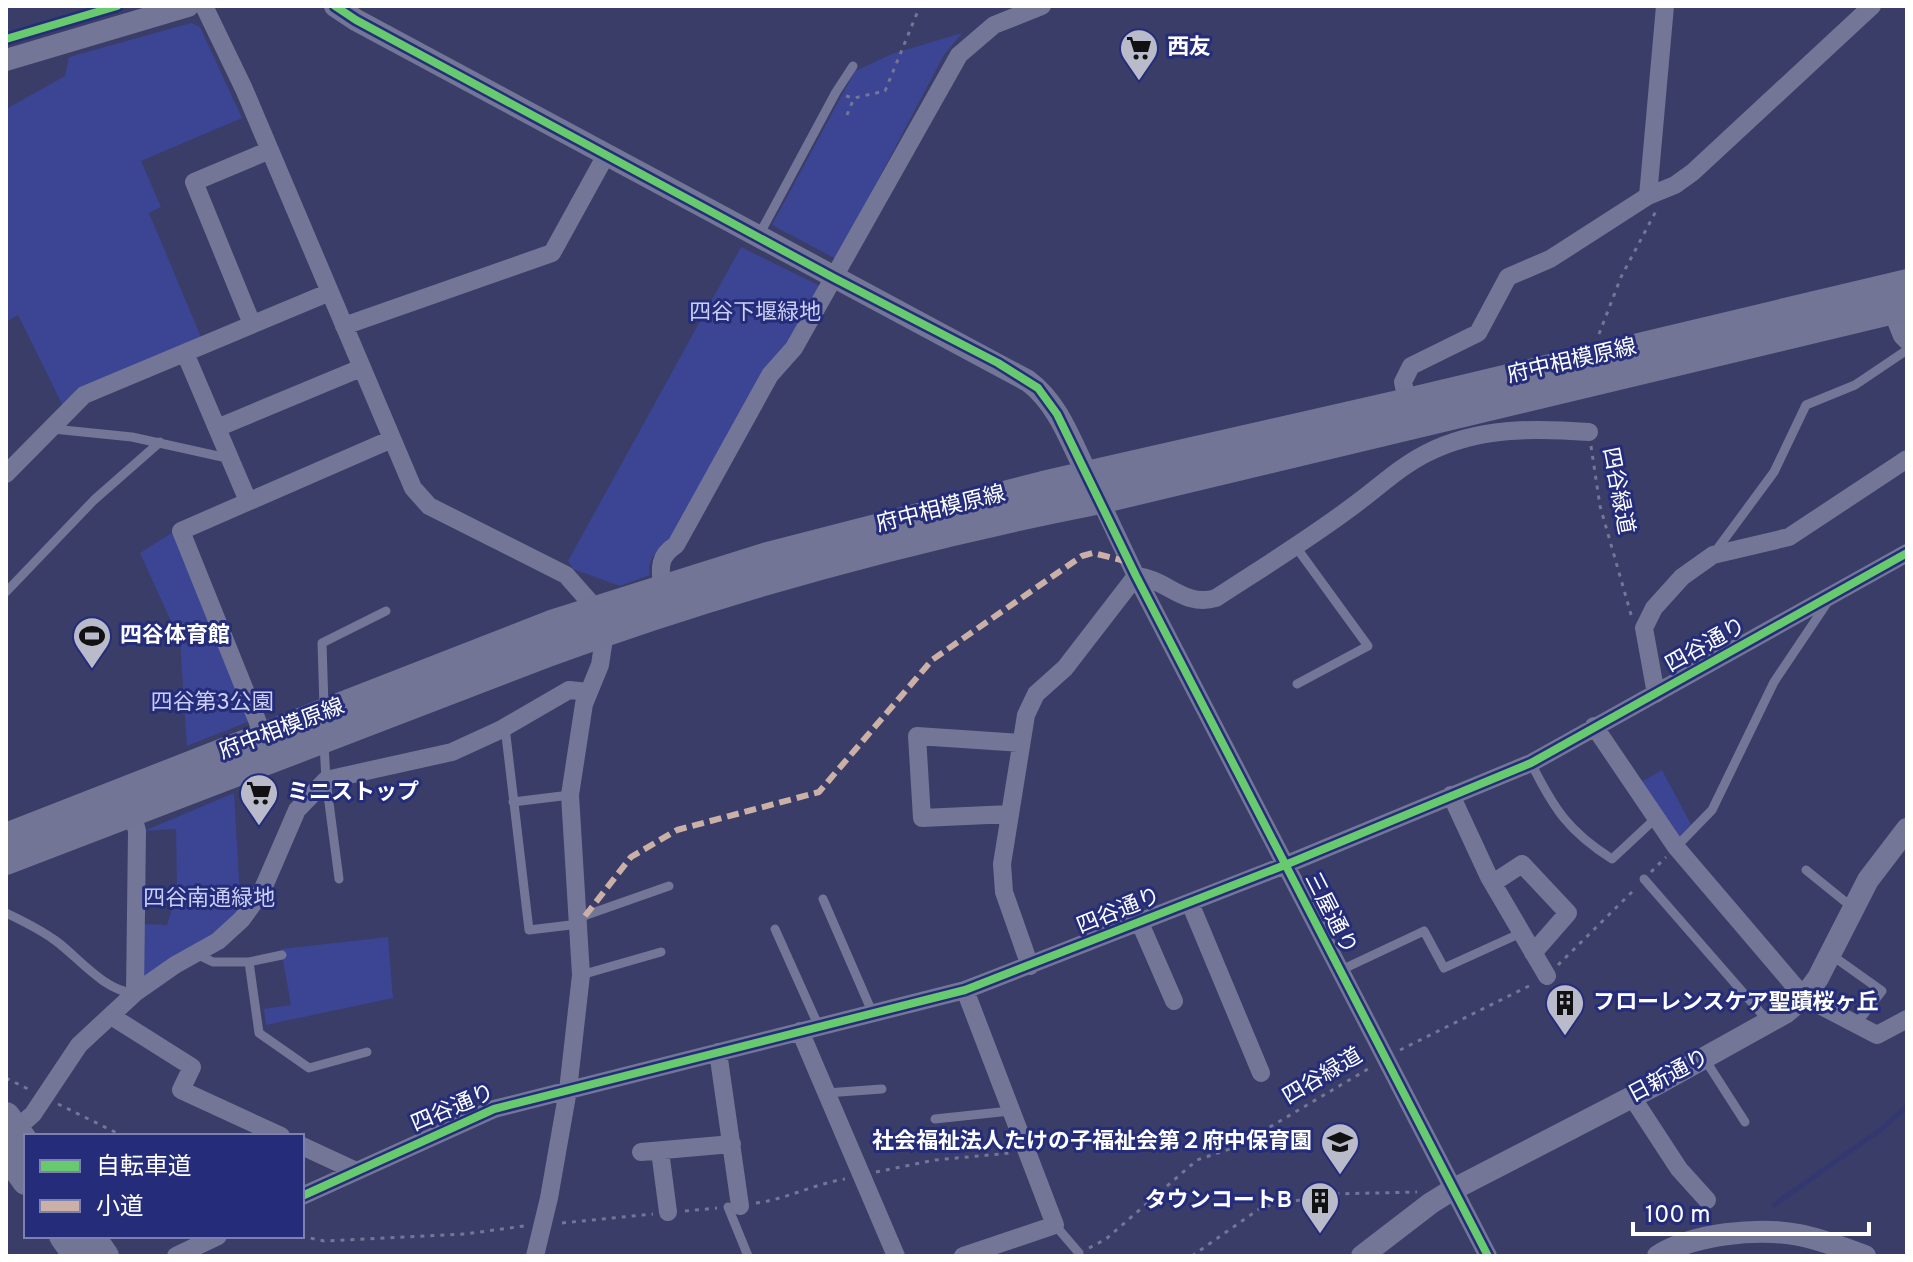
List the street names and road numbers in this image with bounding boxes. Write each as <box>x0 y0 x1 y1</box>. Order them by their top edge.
street label: 府中相模原線 <box>1505 334 1639 390</box>
street label: 四谷緑道 <box>1595 445 1639 537</box>
street label: 府中相模原線 <box>874 481 1008 539</box>
street label: 四谷通り <box>1661 613 1751 679</box>
street label: 府中相模原線 <box>216 694 348 766</box>
street label: 三屋通り <box>1298 869 1362 959</box>
street label: 四谷通り <box>1073 883 1165 941</box>
street label: 四谷緑道 <box>1278 1043 1368 1111</box>
street label: 日新通り <box>1624 1044 1714 1110</box>
street label: 四谷通り <box>407 1079 499 1139</box>

